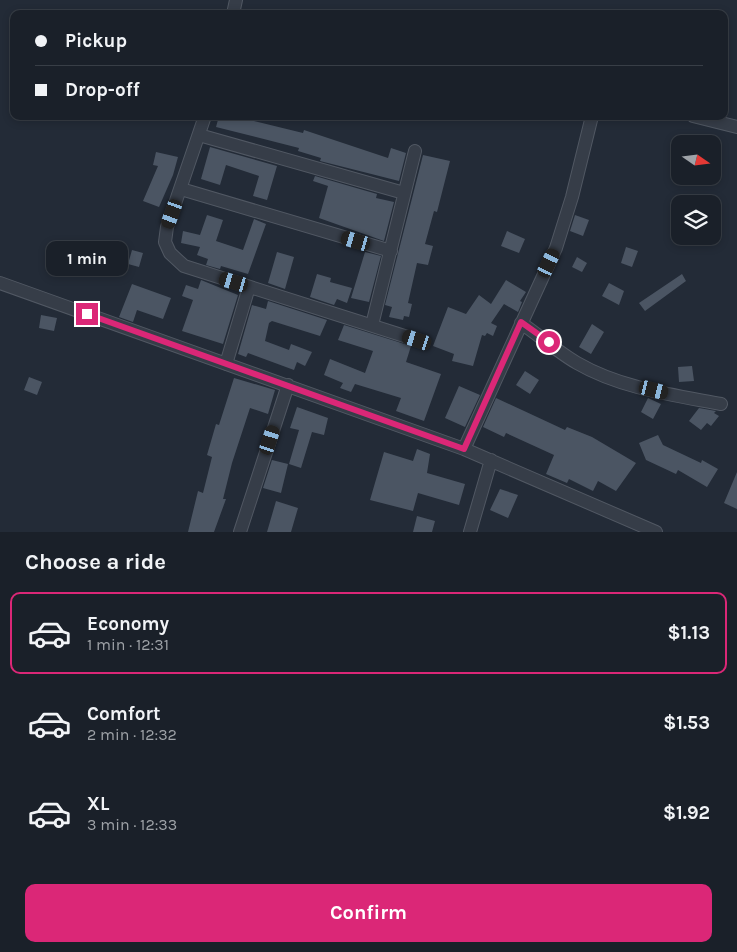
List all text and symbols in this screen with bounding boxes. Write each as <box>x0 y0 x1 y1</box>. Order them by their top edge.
text: Pickup <box>65 30 127 52</box>
text: Drop-off <box>65 79 140 101</box>
north arrow <box>671 135 721 185</box>
map controls <box>671 135 721 245</box>
button: layers <box>671 195 721 245</box>
car <box>159 197 184 231</box>
car <box>339 230 372 252</box>
callout: 1 min <box>46 242 128 276</box>
car <box>535 246 562 280</box>
text: 1 min <box>67 249 107 268</box>
car <box>217 271 250 293</box>
route end <box>76 303 98 325</box>
car <box>400 328 433 352</box>
route start <box>538 331 560 353</box>
car <box>637 379 670 401</box>
car <box>258 423 281 457</box>
text: Choose a ride <box>25 549 166 575</box>
icon: car <box>27 611 72 656</box>
text: Economy <box>87 613 169 635</box>
text: $1.13 <box>667 622 710 644</box>
text: 1 min · 12:31 <box>87 635 169 654</box>
icon: car <box>27 701 72 746</box>
text: Comfort <box>87 703 161 725</box>
text: $1.53 <box>663 712 710 734</box>
text: 2 min · 12:32 <box>87 725 177 744</box>
icon: car <box>27 791 72 836</box>
text: XL <box>87 793 109 815</box>
text: $1.92 <box>663 802 710 824</box>
text: 3 min · 12:33 <box>87 815 177 834</box>
button: Confirm <box>25 884 712 942</box>

